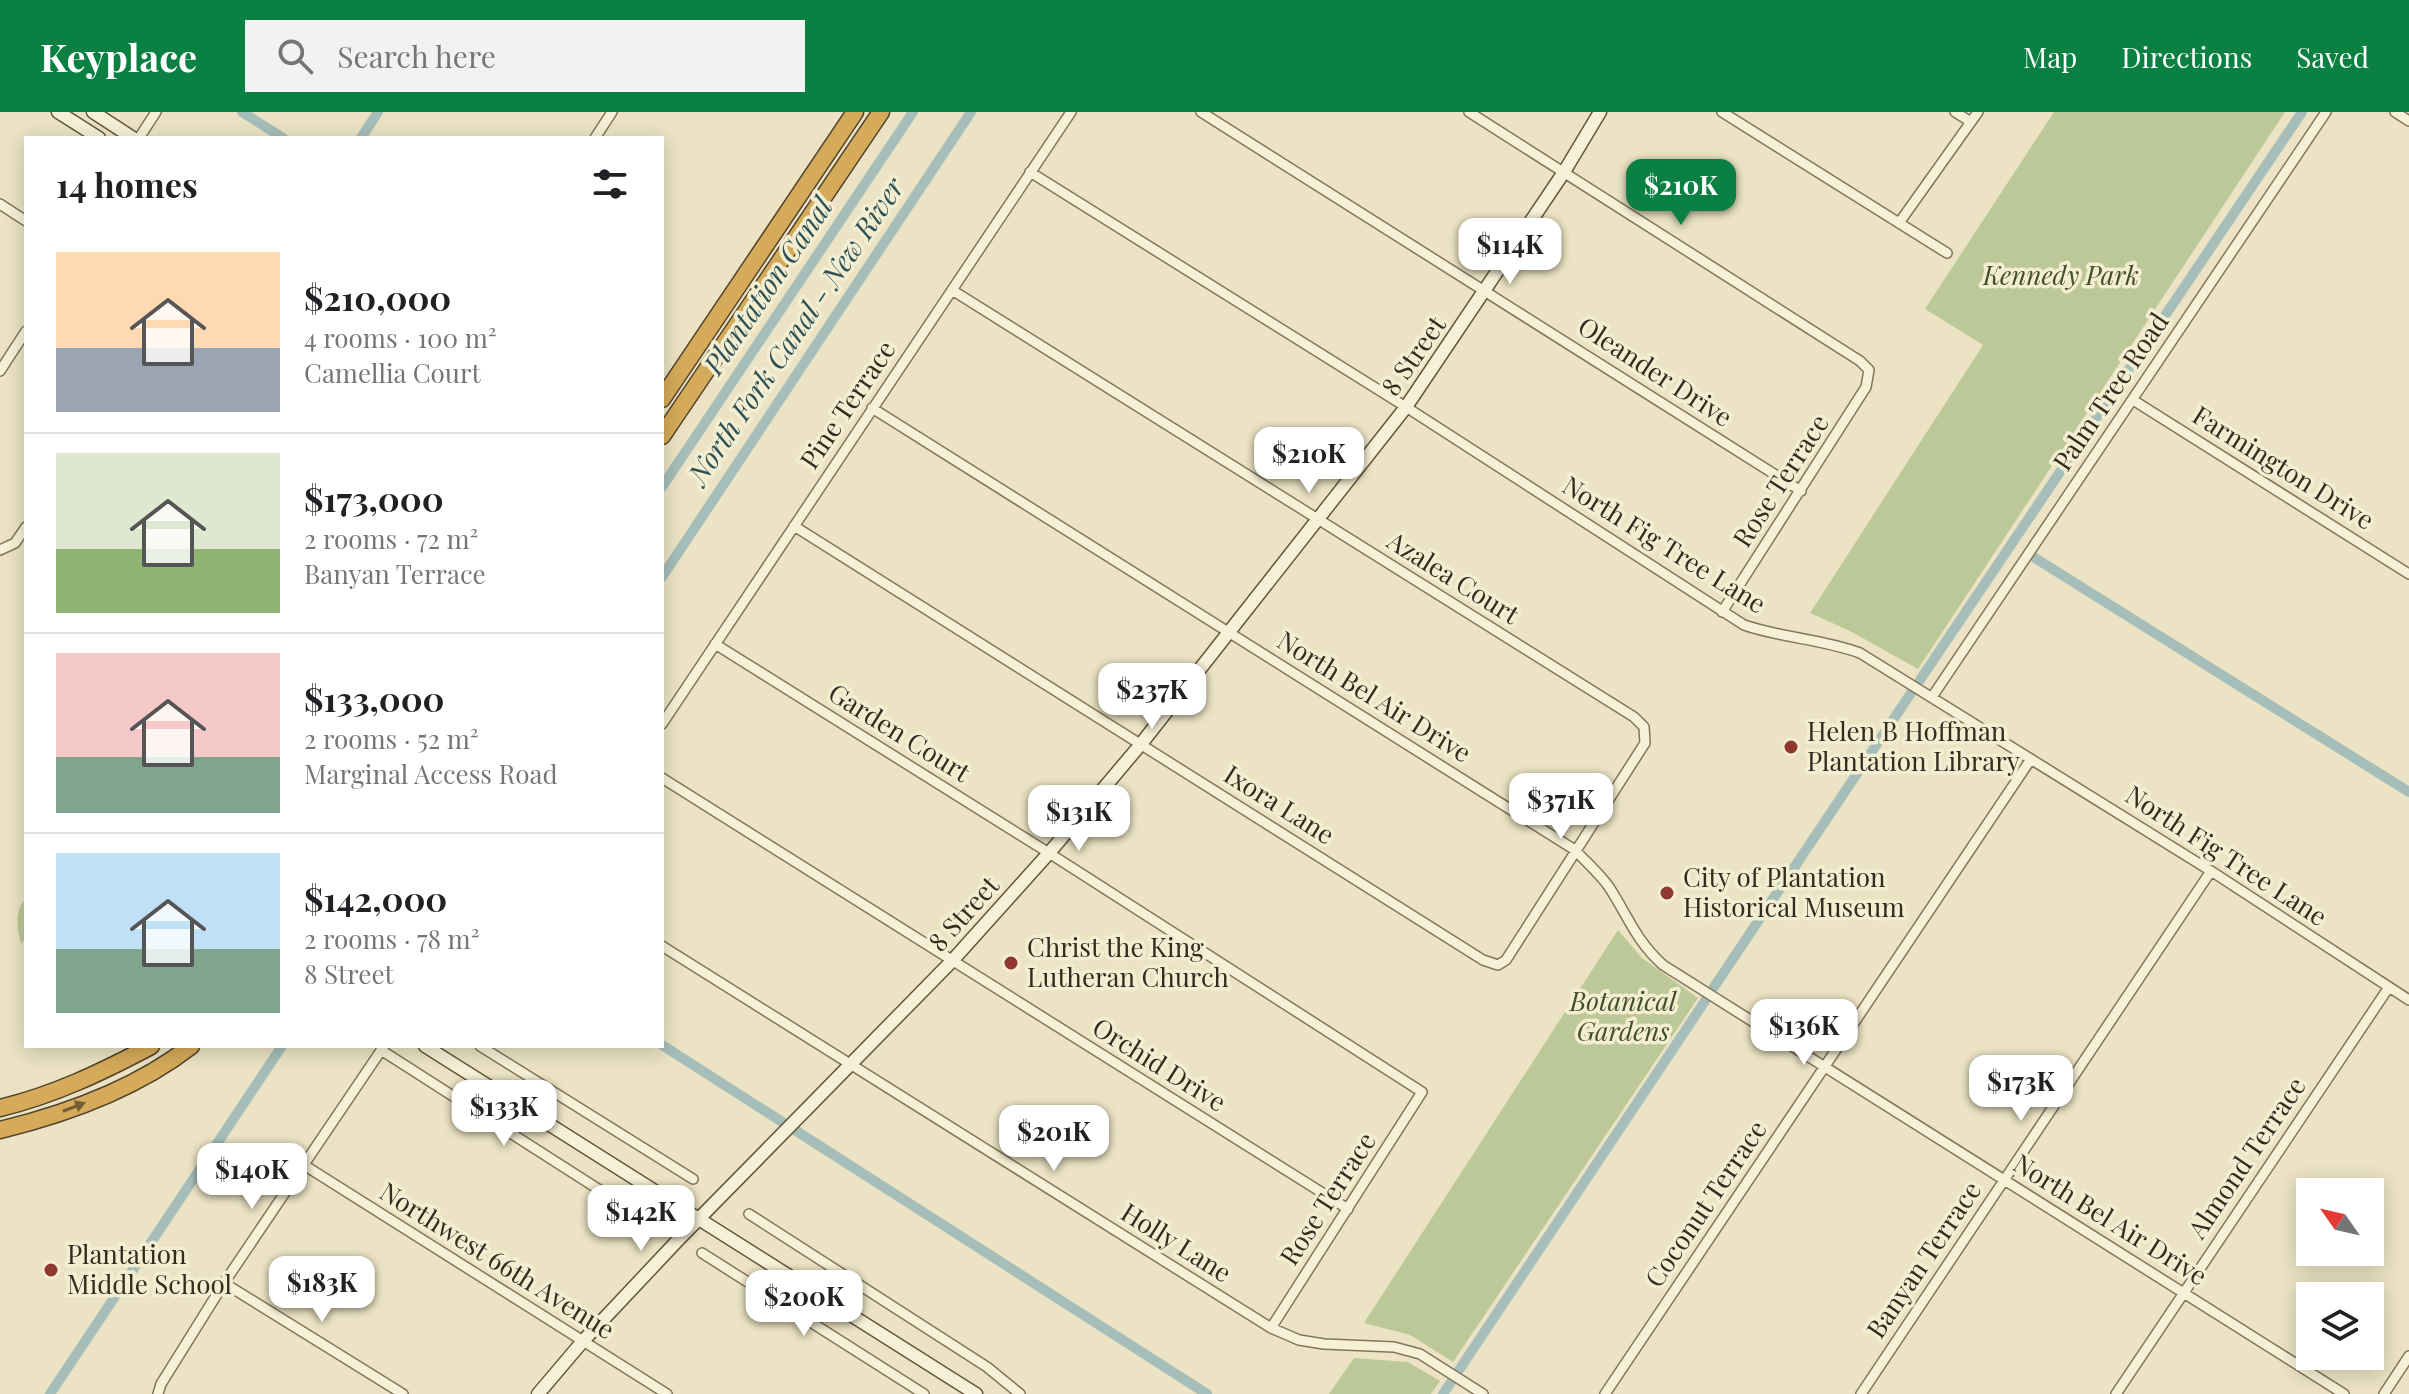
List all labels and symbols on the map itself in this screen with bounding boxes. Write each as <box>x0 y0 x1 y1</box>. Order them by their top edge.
pin: $210K <box>1625 159 1737 227</box>
water label: North Fork Canal - New River <box>677 169 912 493</box>
water label: Plantation Canal <box>693 188 840 382</box>
pin: $114K <box>1454 218 1566 286</box>
park label: Kennedy Park <box>1982 257 2139 292</box>
street label: Palm Tree Road <box>2044 305 2176 477</box>
street label: 8 Street <box>1373 308 1453 402</box>
street label: Oleander Drive <box>1572 308 1740 434</box>
street label: Pine Terrace <box>791 333 902 475</box>
street label: Farmington Drive <box>2186 397 2381 537</box>
street label: Rose Terrace <box>1724 407 1836 553</box>
pin: $210K <box>1253 427 1365 495</box>
street label: North Fig Tree Lane <box>1556 467 1773 620</box>
street label: Azalea Court <box>1380 522 1527 632</box>
street label: North Bel Air Drive <box>1271 622 1478 769</box>
pin: $237K <box>1096 663 1208 731</box>
street label: Garden Court <box>822 674 978 789</box>
place label: Helen B Hoffman Plantation Library <box>1807 713 2020 778</box>
marker: Helen B Hoffman Plantation Library <box>1782 738 1800 756</box>
street label: Ixora Lane <box>1218 756 1342 851</box>
pin: $371K <box>1505 773 1617 841</box>
street label: North Fig Tree Lane <box>2119 776 2334 933</box>
pin: $131K <box>1023 785 1135 853</box>
place label: City of Plantation Historical Museum <box>1683 859 1905 924</box>
street label: 8 Street <box>920 867 1006 958</box>
marker: City of Plantation Historical Museum <box>1658 884 1676 902</box>
place label: Christ the King Lutheran Church <box>1027 929 1229 994</box>
marker: Christ the King Lutheran Church <box>1002 954 1020 972</box>
park label: Botanical Gardens <box>1569 983 1678 1048</box>
pin: $136K <box>1748 999 1860 1067</box>
street label: Orchid Drive <box>1086 1009 1233 1119</box>
pin: $173K <box>1965 1055 2077 1123</box>
street label: Almond Terrace <box>2178 1070 2313 1246</box>
pin: $133K <box>448 1080 560 1148</box>
one-way arrow <box>62 1100 86 1113</box>
pin: $201K <box>998 1105 1110 1173</box>
street label: Coconut Terrace <box>1636 1113 1774 1293</box>
street label: Rose Terrace <box>1271 1125 1383 1271</box>
pin: $140K <box>196 1143 308 1211</box>
street label: North Bel Air Drive <box>2007 1145 2214 1292</box>
street label: Northwest 66th Avenue <box>374 1173 622 1346</box>
street label: Banyan Terrace <box>1857 1174 1988 1344</box>
north arrow <box>2296 1178 2384 1266</box>
pin: $142K <box>585 1185 697 1253</box>
street label: Holly Lane <box>1115 1194 1239 1289</box>
place label: Plantation Middle School <box>67 1236 232 1301</box>
pin: $183K <box>266 1256 378 1324</box>
marker: Plantation Middle School <box>42 1261 60 1279</box>
pin: $200K <box>748 1270 860 1338</box>

